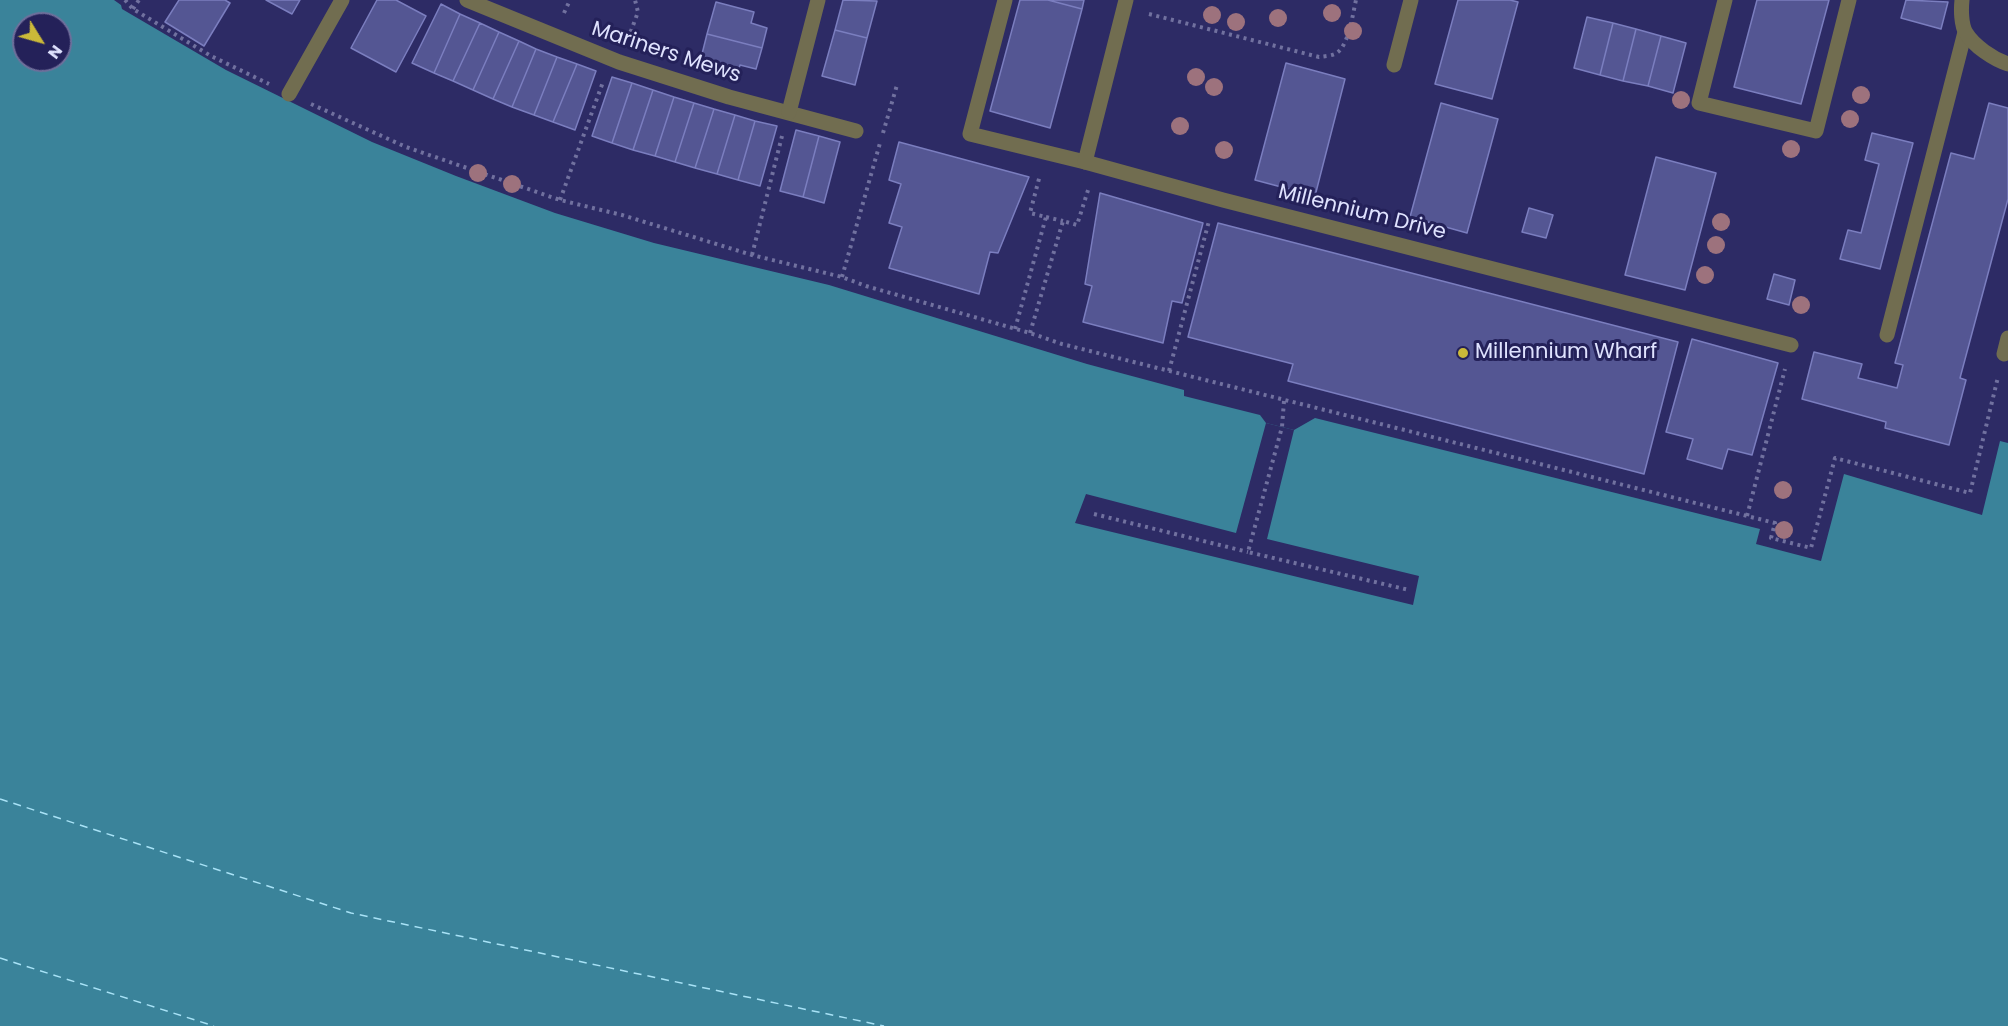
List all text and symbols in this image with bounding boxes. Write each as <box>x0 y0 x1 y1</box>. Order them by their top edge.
north arrow <box>12 12 72 72</box>
street label: Mariners Mews <box>588 17 744 89</box>
text: N <box>42 40 68 64</box>
street label: Millennium Drive <box>1276 180 1448 246</box>
place label: Millennium Wharf <box>1475 340 1657 366</box>
marker: Millennium Wharf <box>1456 346 1470 360</box>

